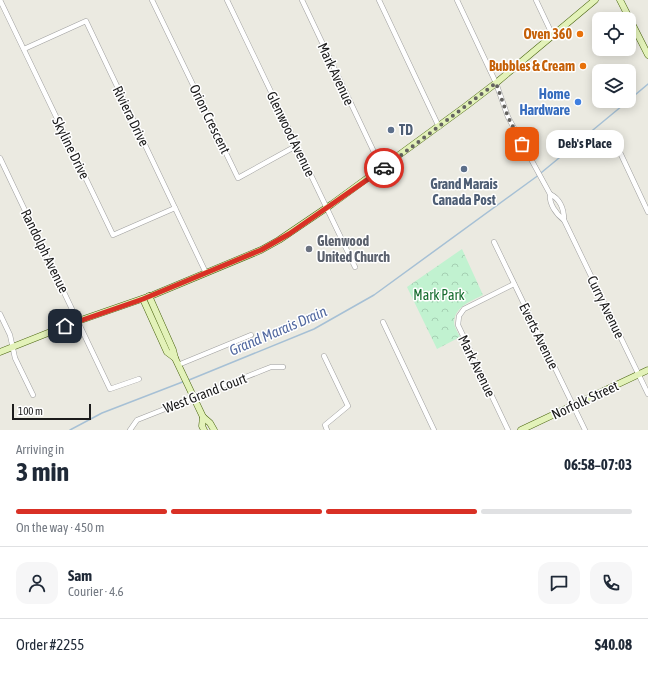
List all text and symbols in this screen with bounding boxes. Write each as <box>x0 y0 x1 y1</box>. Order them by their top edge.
map controls <box>592 12 636 108</box>
button: locate <box>592 12 636 56</box>
place label: Oven 360 <box>523 26 572 42</box>
marker: Oven 360 <box>575 29 585 39</box>
street label: Mark Avenue <box>315 40 357 108</box>
place label: Bubbles & Cream <box>489 58 575 74</box>
marker: Bubbles & Cream <box>578 61 588 71</box>
button: layers <box>592 64 636 108</box>
street label: Orion Crescent <box>186 82 234 156</box>
street label: Riviera Drive <box>110 83 152 149</box>
place label: Home Hardware <box>519 86 570 118</box>
street label: Glenwood Avenue <box>263 89 319 179</box>
marker: Home Hardware <box>573 97 583 107</box>
street label: Skyline Drive <box>49 114 93 182</box>
place label: TD <box>399 122 413 138</box>
marker: TD <box>386 125 396 135</box>
pin <box>505 127 539 161</box>
callout: Deb's Place <box>546 130 624 158</box>
icon: bag <box>511 133 533 155</box>
text: Deb's Place <box>558 136 612 151</box>
courier <box>364 148 404 188</box>
icon: car <box>373 157 395 179</box>
marker: Grand Marais Canada Post <box>459 164 469 174</box>
place label: Grand Marais Canada Post <box>430 176 498 208</box>
street label: Randolph Avenue <box>18 206 72 296</box>
place label: Glenwood United Church <box>317 233 390 265</box>
marker: Glenwood United Church <box>304 244 314 254</box>
street label: Curry Avenue <box>584 273 628 341</box>
park label: Mark Park <box>413 287 465 303</box>
street label: Everts Avenue <box>516 300 562 372</box>
water label: Grand Marais Drain <box>227 302 329 359</box>
pin <box>48 309 82 343</box>
icon: home <box>54 315 76 337</box>
street label: Mark Avenue <box>455 332 499 400</box>
street label: West Grand Court <box>161 370 249 416</box>
street label: Norfolk Street <box>549 378 621 422</box>
scale bar <box>12 402 91 421</box>
text: 100 m <box>18 405 43 417</box>
text: Arriving in <box>16 442 64 457</box>
text: 06:58–07:03 <box>564 456 632 473</box>
text: 3 min <box>16 457 69 487</box>
text: On the way · 450 m <box>16 520 104 535</box>
button: person <box>16 562 58 604</box>
button: chat <box>538 562 580 604</box>
button: phone <box>590 562 632 604</box>
text: Sam <box>68 567 92 584</box>
text: Courier · 4.6 <box>68 584 124 599</box>
text: Order #2255 <box>16 636 84 653</box>
text: $40.08 <box>595 636 632 653</box>

